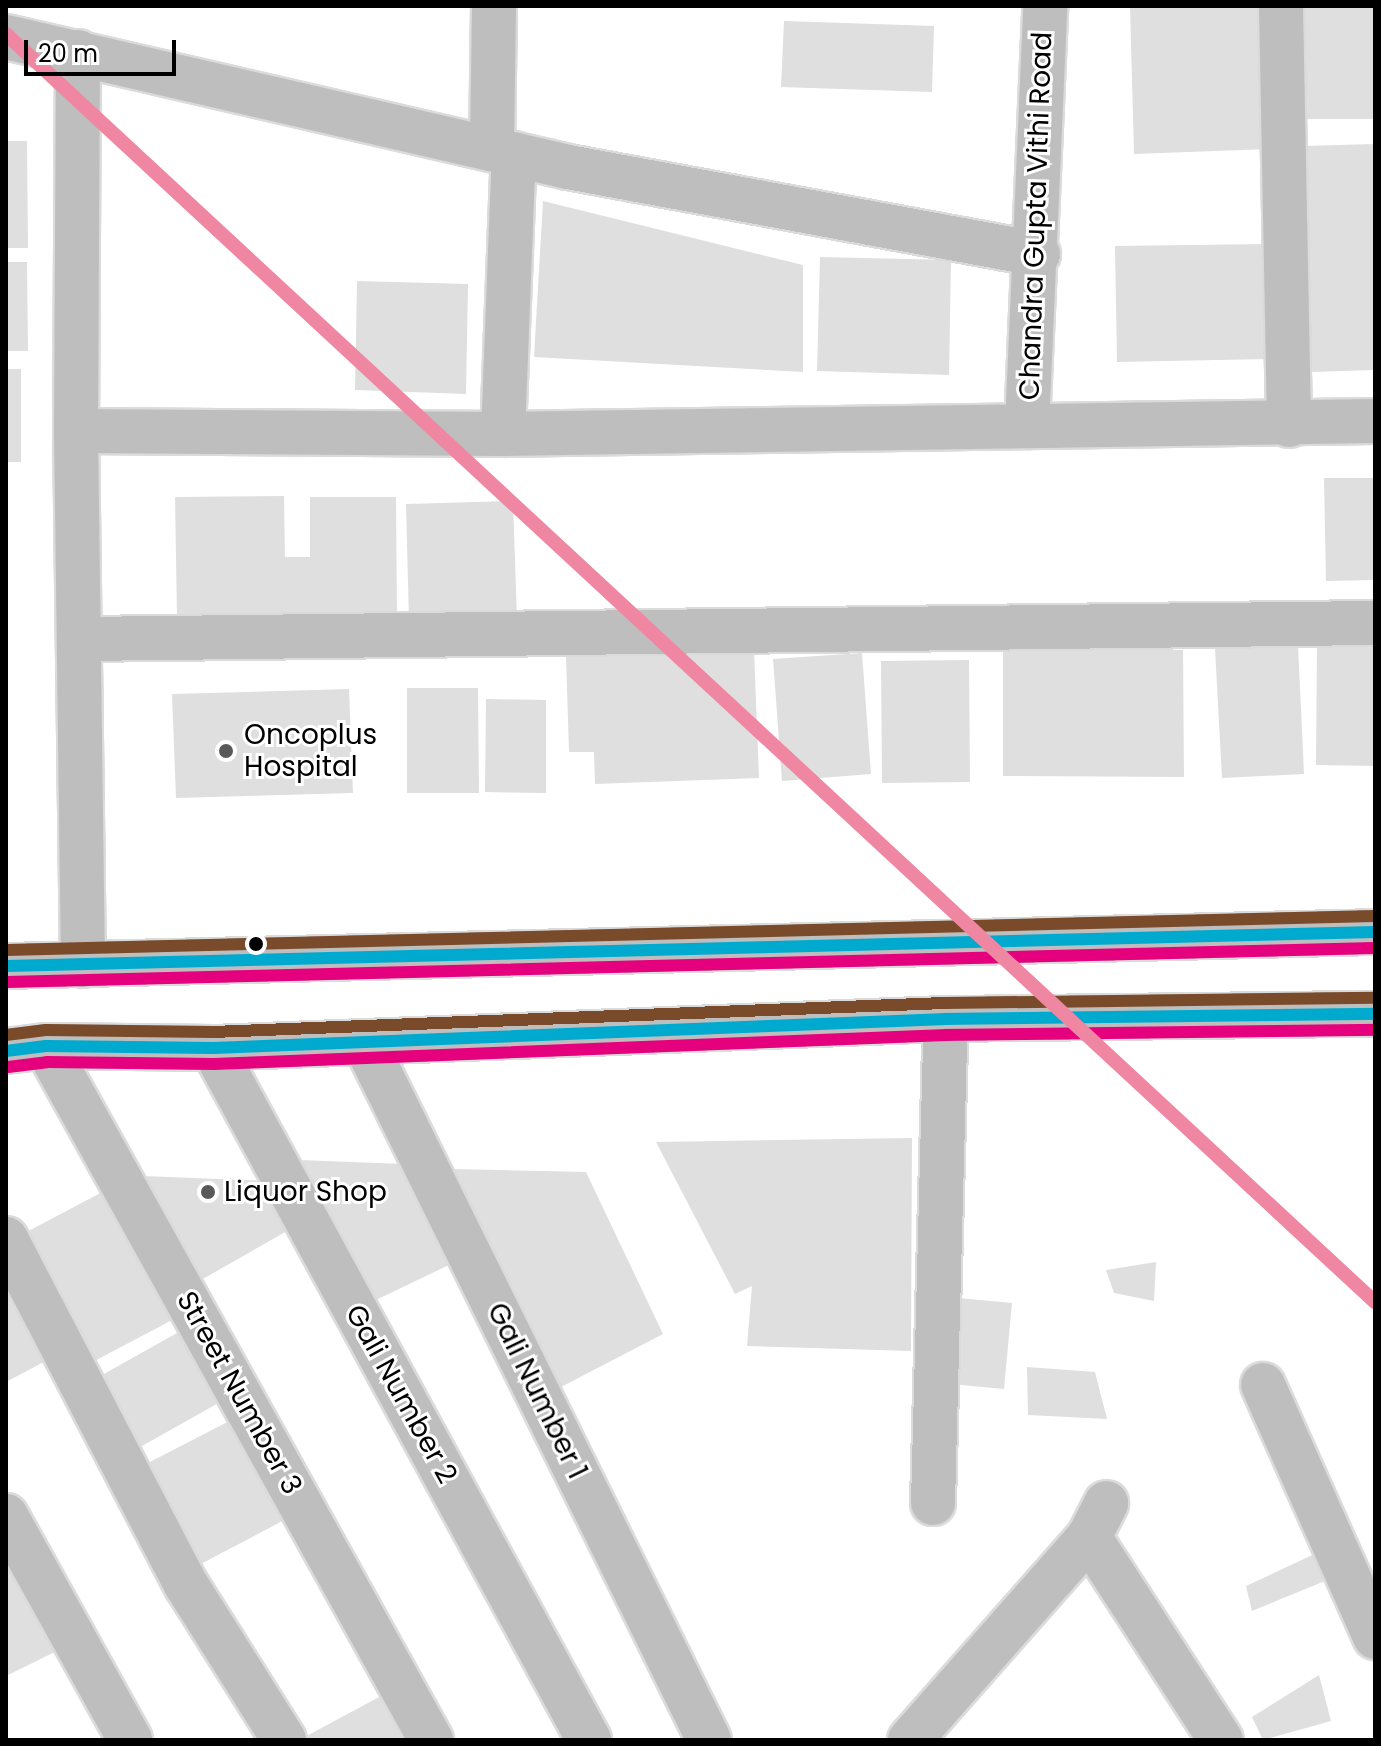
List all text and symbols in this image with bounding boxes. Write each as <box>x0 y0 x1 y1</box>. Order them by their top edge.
scale bar <box>28 24 180 74</box>
street label: Chandra Gupta Vithi Road <box>1013 31 1059 401</box>
text: 20 m <box>38 37 98 70</box>
place label: Oncoplus Hospital <box>244 718 377 784</box>
marker: Oncoplus Hospital <box>215 740 237 762</box>
unlabelled marker <box>248 936 264 952</box>
place label: Liquor Shop <box>224 1175 387 1209</box>
marker: Liquor Shop <box>199 1183 217 1201</box>
street label: Street Number 3 <box>169 1286 309 1500</box>
street label: Gali Number 1 <box>480 1298 594 1484</box>
street label: Gali Number 2 <box>338 1299 464 1489</box>

